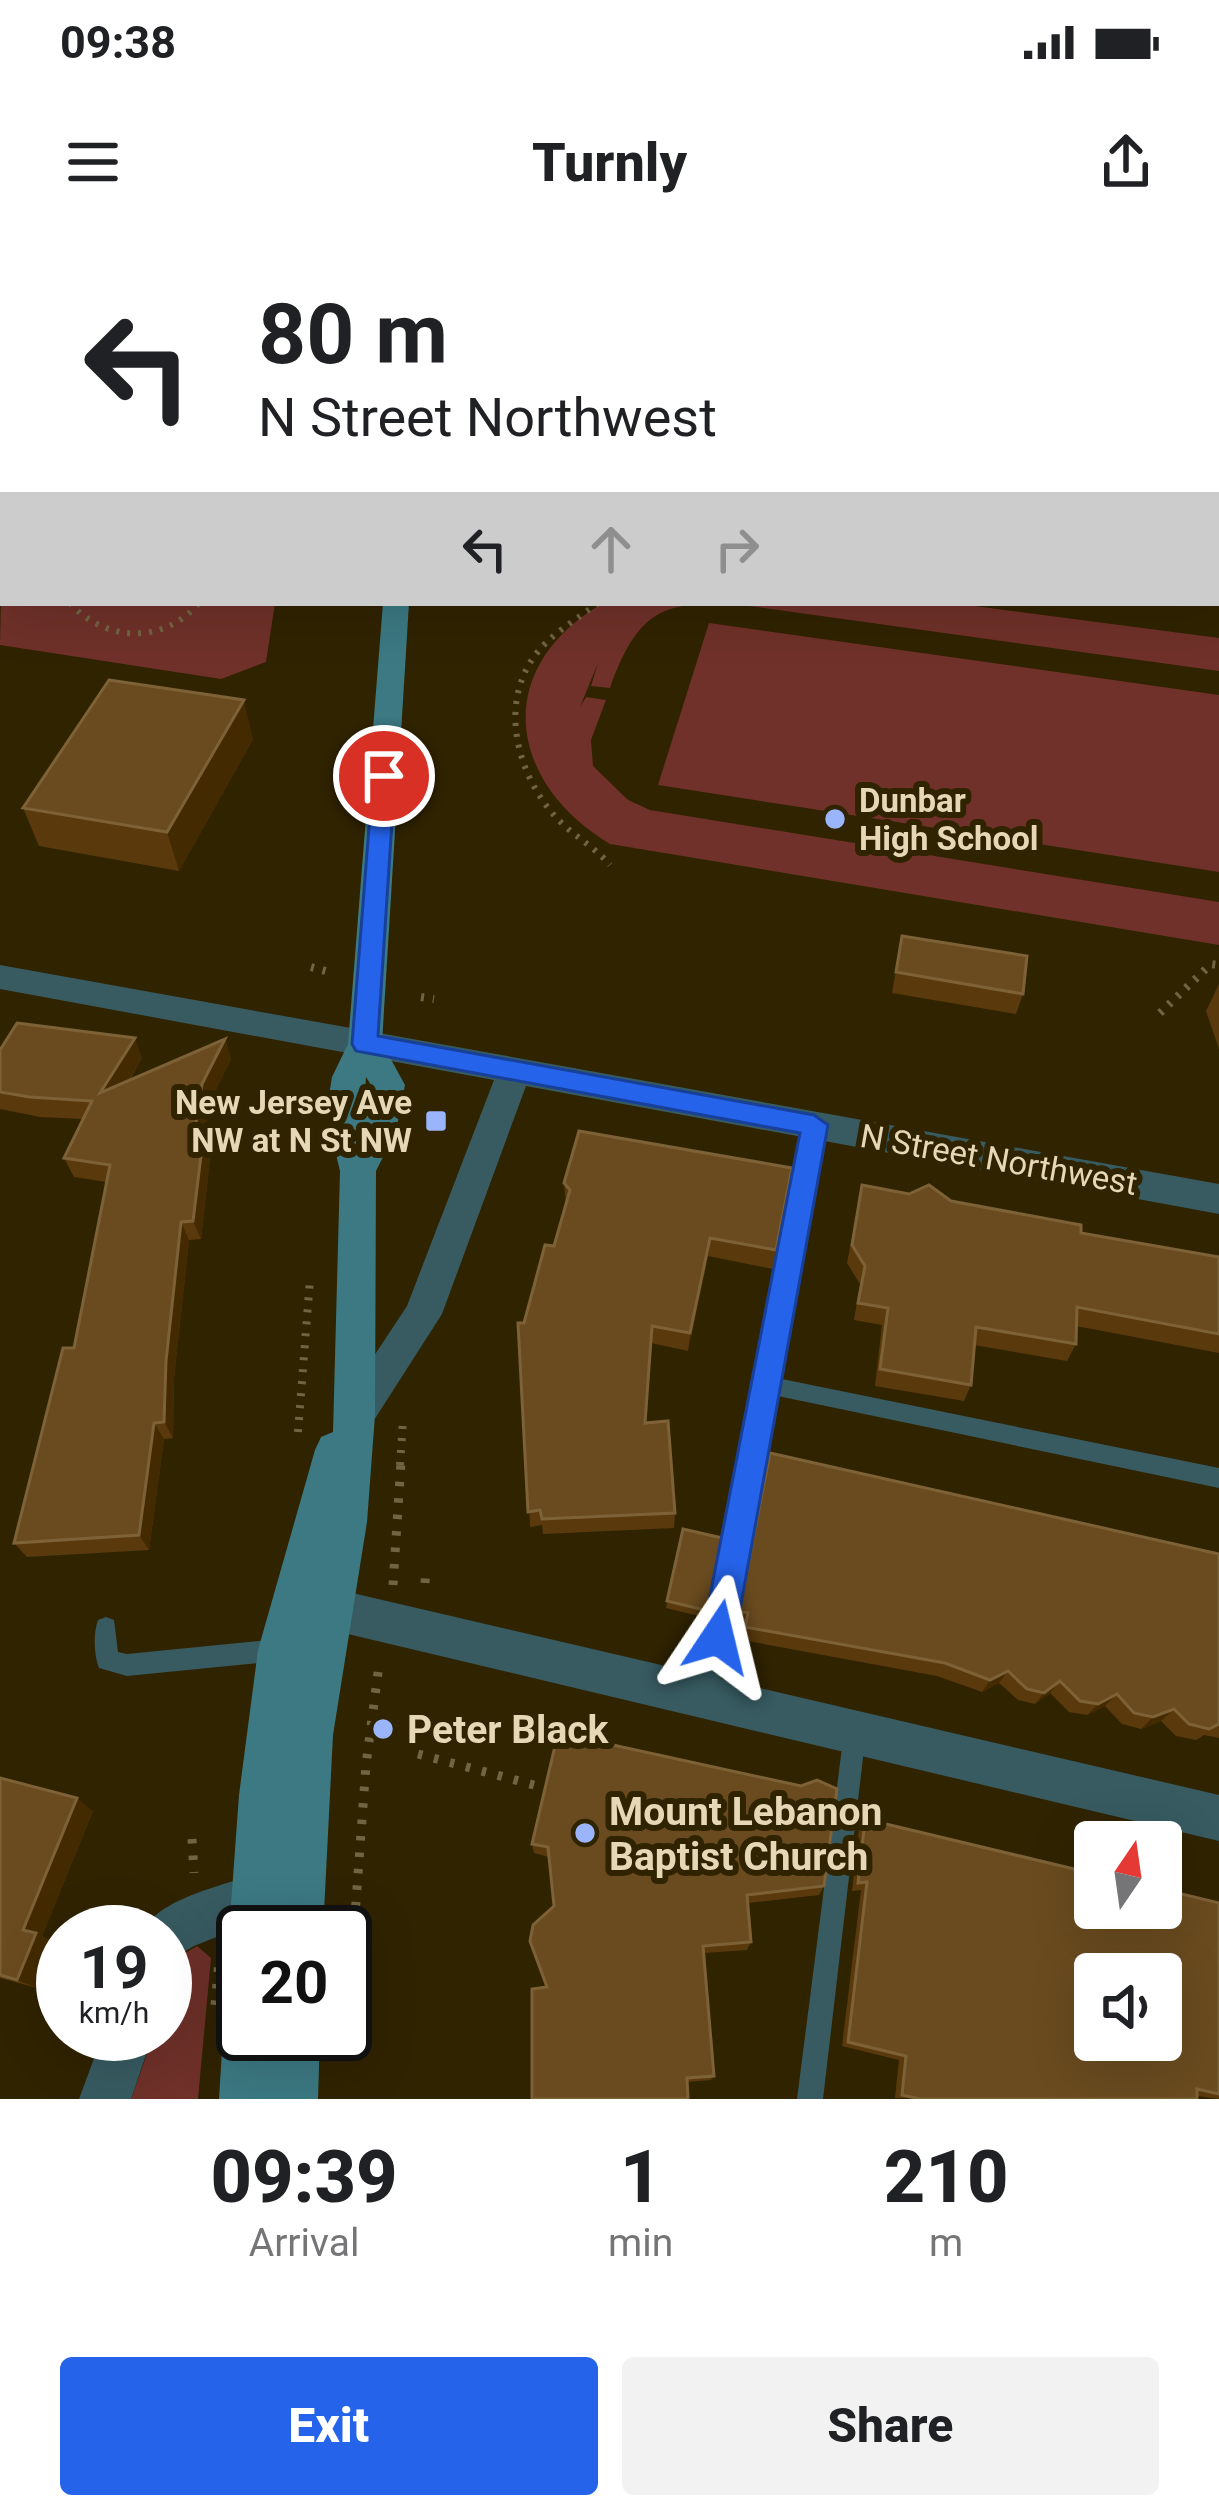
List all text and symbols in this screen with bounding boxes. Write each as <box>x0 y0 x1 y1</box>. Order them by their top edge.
text: 09:38 <box>60 16 176 69</box>
icon: menu <box>60 129 126 195</box>
icon: share <box>1093 129 1159 195</box>
text: Turnly <box>532 131 687 194</box>
text: 80 m <box>258 285 448 384</box>
icon: left <box>60 288 216 444</box>
text: N Street Northwest <box>258 386 717 449</box>
icon: left <box>452 516 518 582</box>
icon: ahead <box>578 516 644 582</box>
icon: right <box>704 516 770 582</box>
pin <box>333 725 435 827</box>
icon: arrive <box>351 743 417 809</box>
place label: Dunbar High School <box>859 781 1039 858</box>
marker: Dunbar High School <box>822 806 848 832</box>
place label: New Jersey Ave NW at N St NW <box>175 1083 412 1160</box>
marker: New Jersey Ave NW at N St NW <box>423 1108 449 1134</box>
street label: N Street Northwest <box>857 1116 1140 1203</box>
position arrow <box>655 1574 781 1700</box>
place label: Peter Black <box>407 1707 610 1753</box>
marker: Peter Black <box>370 1716 396 1742</box>
place label: Mount Lebanon Baptist Church <box>609 1789 882 1880</box>
marker: Mount Lebanon Baptist Church <box>572 1820 598 1846</box>
north arrow <box>1074 1821 1182 1929</box>
map controls <box>1074 1821 1182 2061</box>
speed limit sign: 20 <box>216 1905 372 2061</box>
text: 19 <box>80 1932 148 2003</box>
button: sound <box>1074 1953 1182 2061</box>
text: km/h <box>79 1995 149 2030</box>
text: 09:39 <box>211 2135 398 2220</box>
text: 1 <box>620 2135 661 2220</box>
text: 210 <box>884 2135 1008 2220</box>
text: Arrival <box>249 2220 359 2266</box>
text: min <box>608 2220 673 2266</box>
text: m <box>929 2220 963 2266</box>
button: Exit <box>60 2357 598 2495</box>
button: Share <box>622 2357 1159 2495</box>

